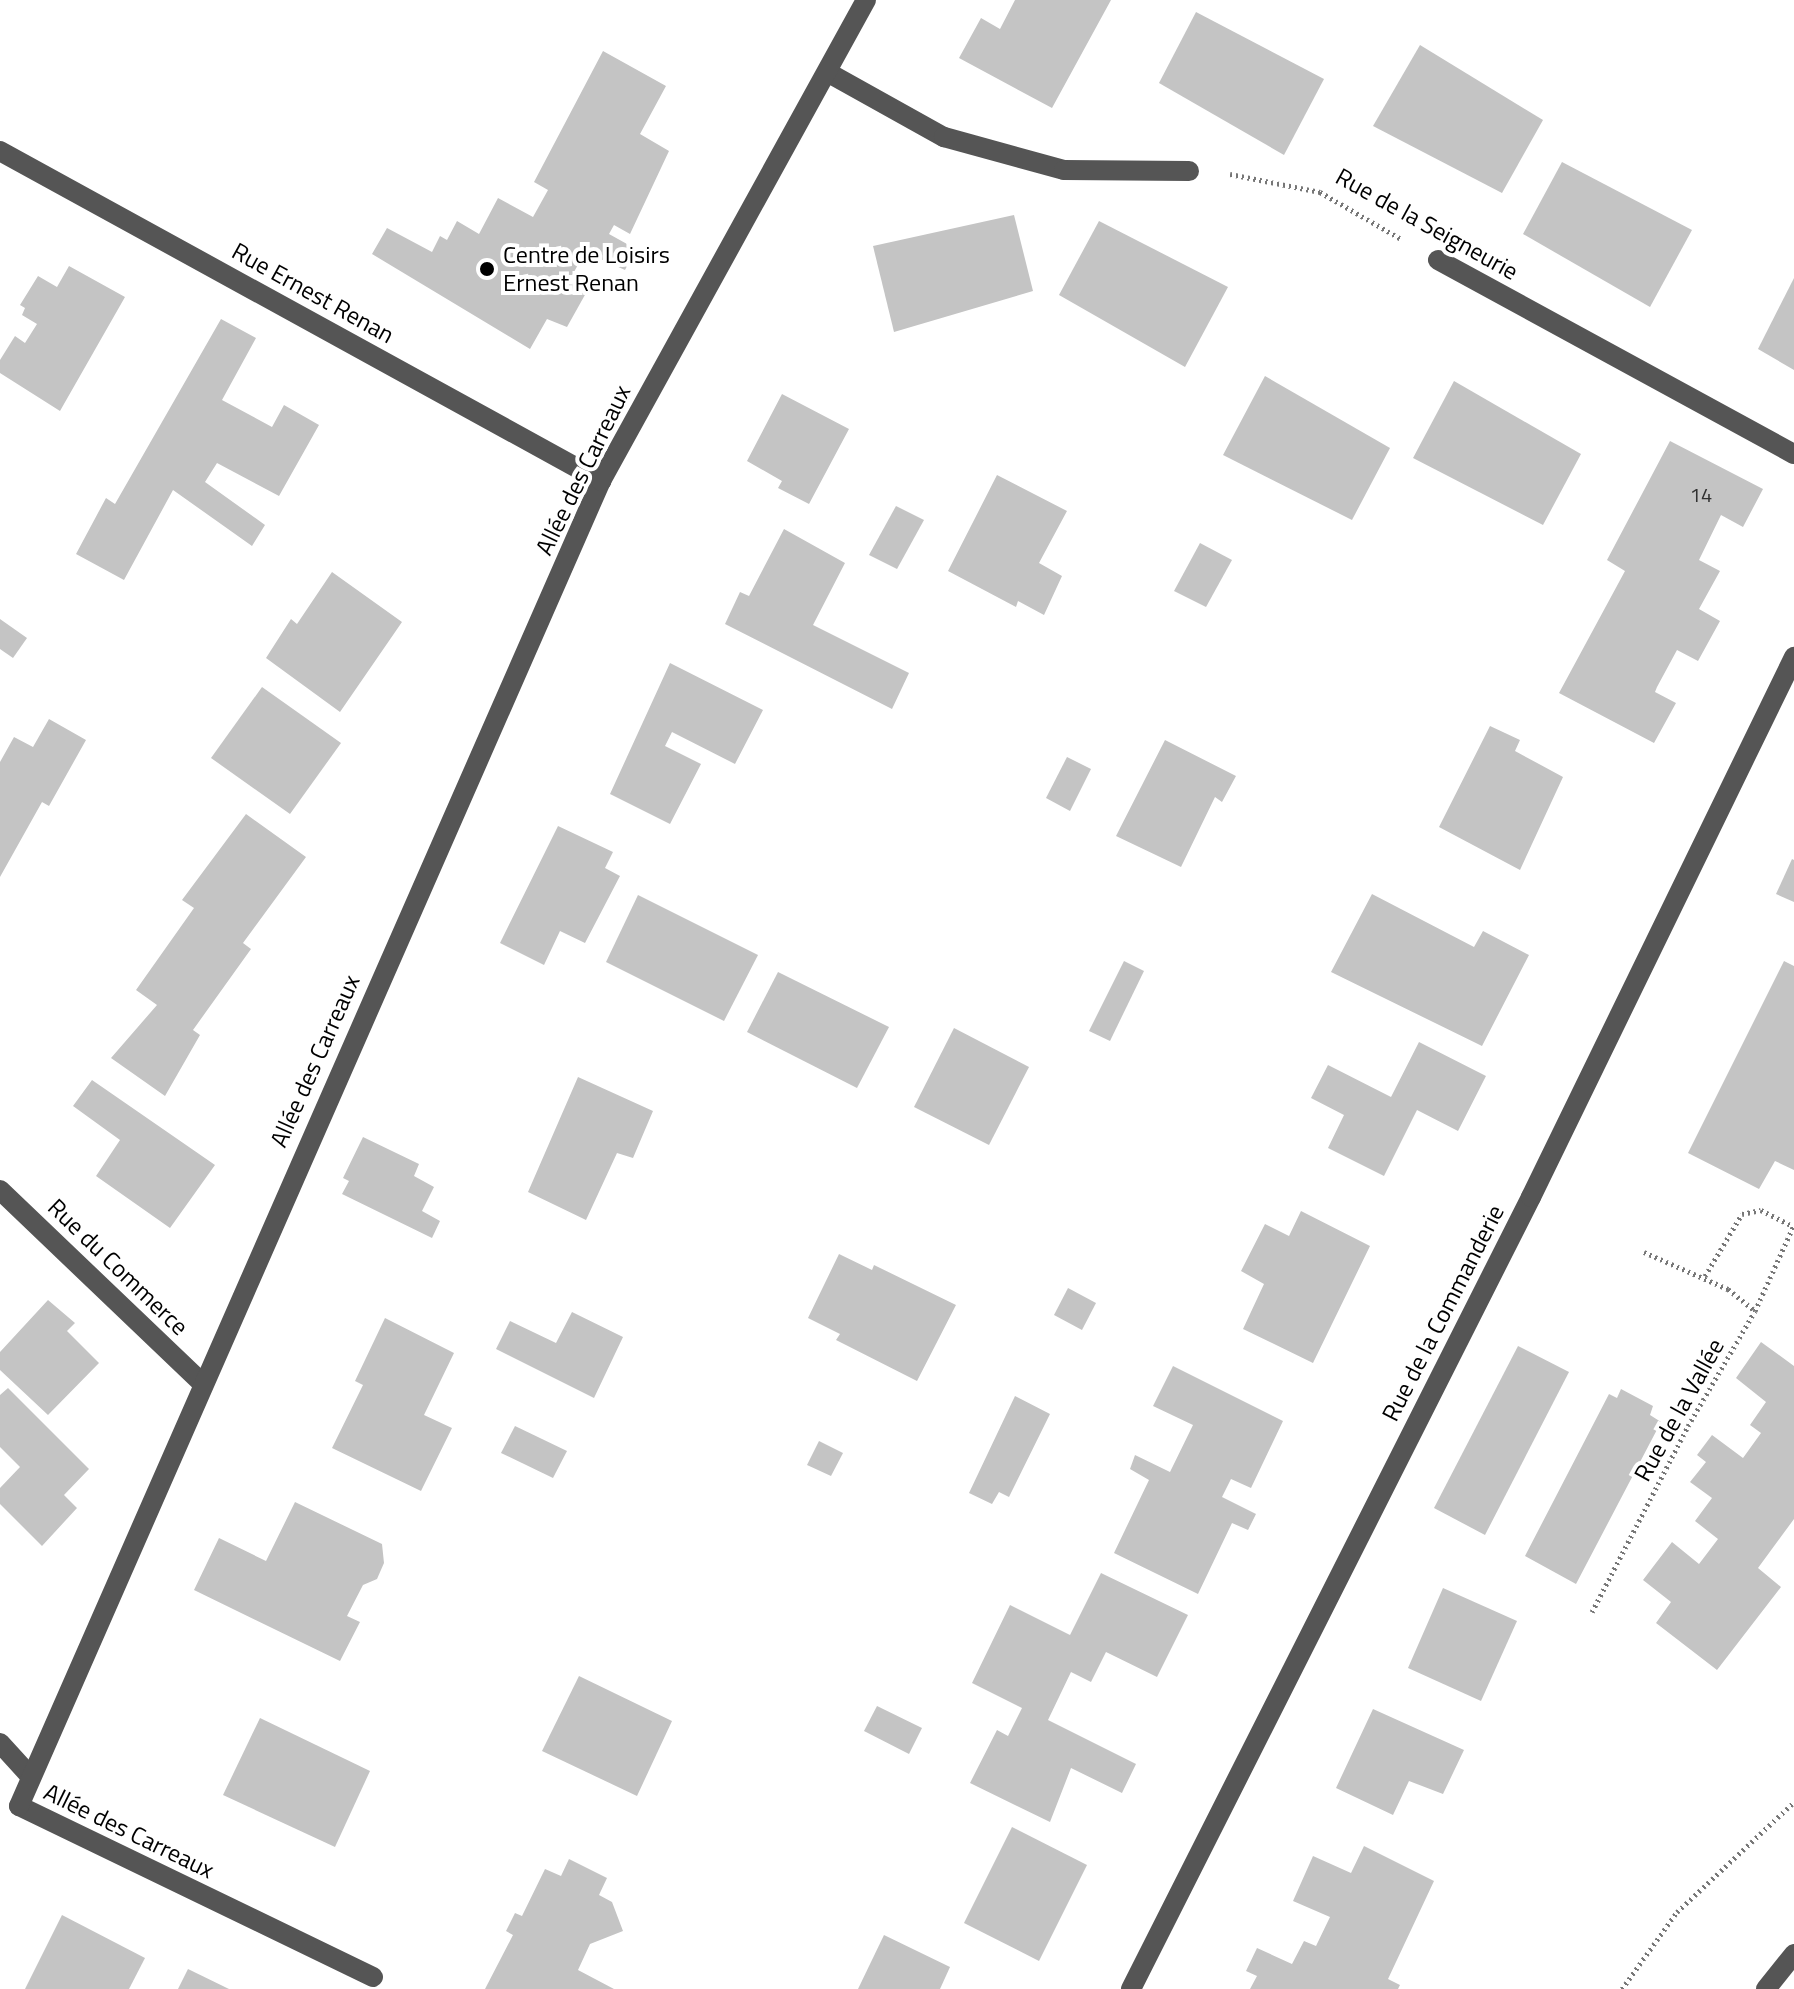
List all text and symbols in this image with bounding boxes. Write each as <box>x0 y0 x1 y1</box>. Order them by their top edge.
street label: Rue de la Seigneurie <box>1331 162 1523 286</box>
street label: Rue Ernest Renan <box>227 237 399 349</box>
place label: Centre de Loisirs Ernest Renan <box>503 241 670 297</box>
marker: Centre de Loisirs Ernest Renan <box>478 260 496 278</box>
street label: Allée des Carreaux <box>529 380 637 560</box>
house number: 14 <box>1690 482 1712 506</box>
street label: Allée des Carreaux <box>264 970 366 1152</box>
street label: Rue du Commerce <box>42 1193 194 1341</box>
street label: Rue de la Commanderie <box>1376 1200 1510 1426</box>
street label: Rue de la Vallée <box>1628 1334 1730 1486</box>
street label: Allée des Carreaux <box>39 1777 219 1885</box>

